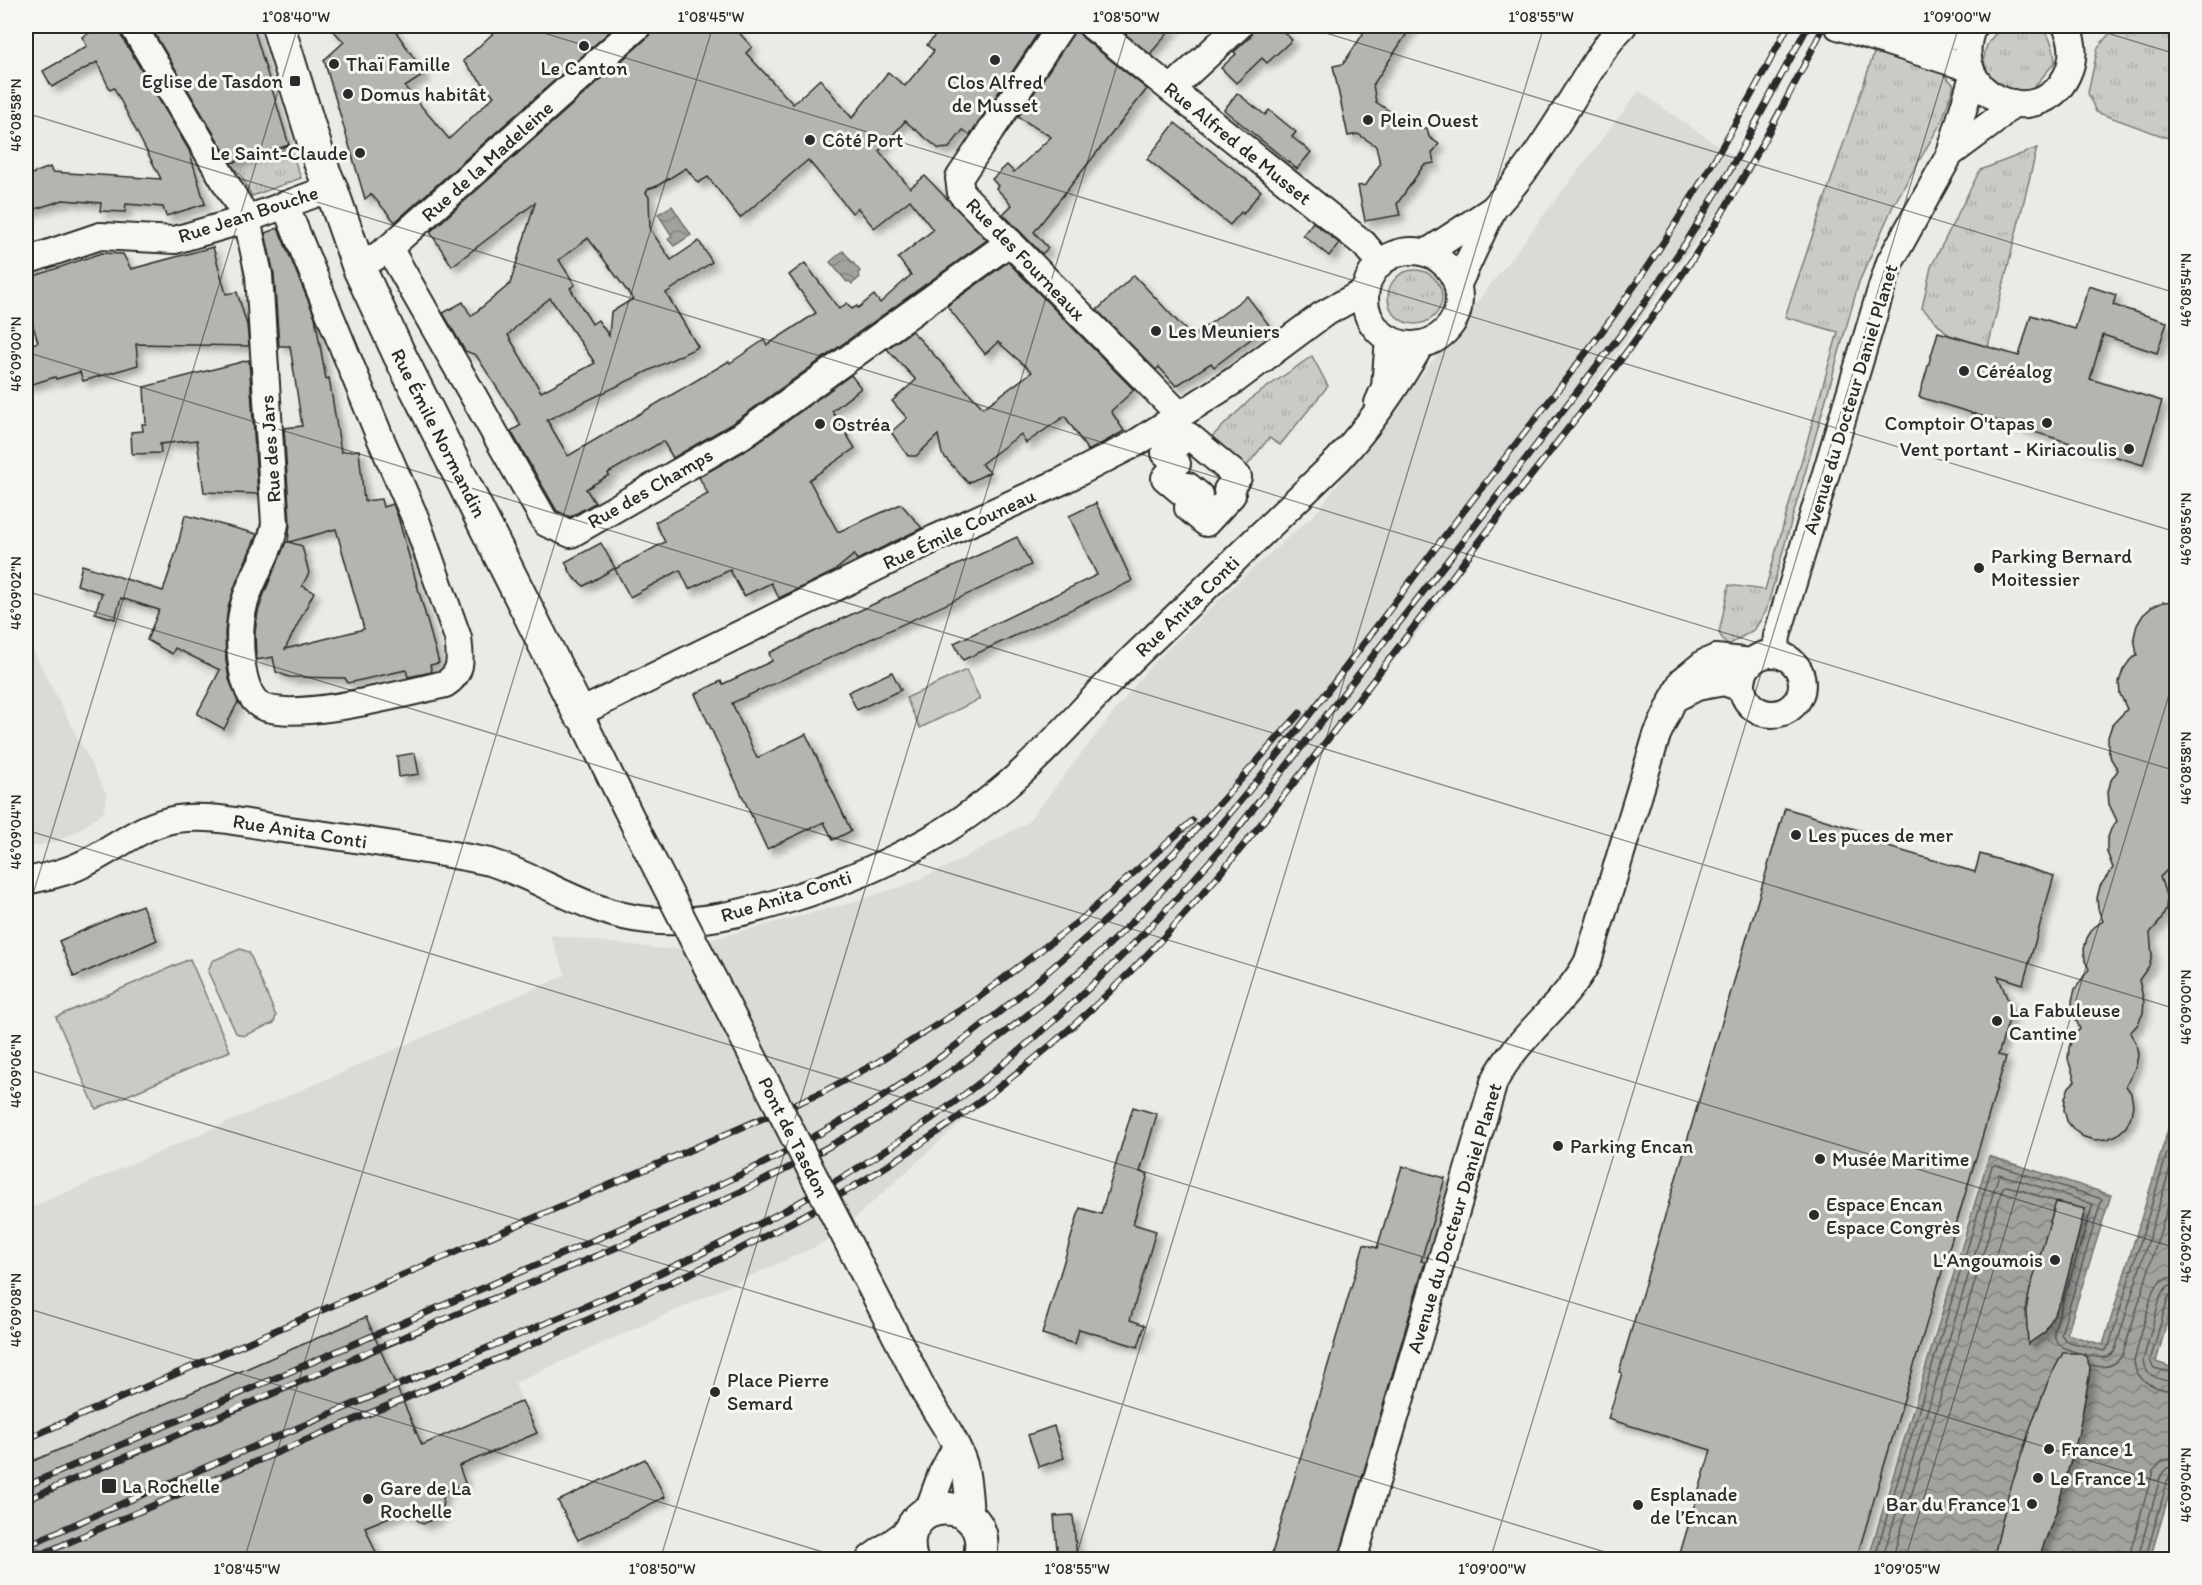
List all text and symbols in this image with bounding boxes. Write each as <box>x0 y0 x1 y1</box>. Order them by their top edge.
text: 1°08'40"W <box>262 8 330 26</box>
text: 1°08'45"W <box>678 8 745 26</box>
text: 1°08'50"W <box>1092 8 1160 26</box>
text: 1°08'55"W <box>1508 8 1574 26</box>
text: 1°09'00"W <box>1923 8 1991 26</box>
marker: Le Canton <box>577 39 591 53</box>
place label: Thaï Famille <box>346 52 450 76</box>
marker: Clos Alfred de Musset <box>988 53 1002 67</box>
place label: Le Canton <box>540 56 628 80</box>
marker: Thaï Famille <box>327 57 341 71</box>
place label: Eglise de Tasdon <box>142 69 283 93</box>
place label: Clos Alfred de Musset <box>947 70 1043 117</box>
marker: Eglise de Tasdon <box>288 74 302 88</box>
street label: Rue Alfred de Musset <box>1159 76 1317 210</box>
text: 46°08'58"N <box>7 78 25 152</box>
place label: Domus habitât <box>360 82 487 106</box>
marker: Domus habitât <box>341 87 355 101</box>
street label: Rue de la Madeleine <box>416 95 558 227</box>
place label: Plein Ouest <box>1380 108 1479 132</box>
marker: Plein Ouest <box>1361 113 1375 127</box>
place label: Côté Port <box>822 128 903 152</box>
marker: Côté Port <box>803 133 817 147</box>
place label: Le Saint-Claude <box>210 141 348 165</box>
marker: Le Saint-Claude <box>353 146 367 160</box>
street label: Rue Jean Bouche <box>175 180 321 248</box>
street label: Rue des Fourneaux <box>961 193 1091 326</box>
text: 46°08'54"N <box>2177 253 2195 327</box>
street label: Avenue du Docteur Daniel Planet <box>1797 260 1903 537</box>
text: 46°09'00"N <box>7 316 25 392</box>
place label: Les Meuniers <box>1168 319 1280 343</box>
marker: Les Meuniers <box>1149 324 1163 338</box>
street label: Rue Émile Normandin <box>386 344 492 522</box>
place label: Céréalog <box>1976 359 2053 383</box>
marker: Céréalog <box>1957 364 1971 378</box>
street label: Rue des Jars <box>254 394 286 504</box>
place label: Comptoir O'tapas <box>1885 411 2035 435</box>
place label: Ostréa <box>832 412 891 436</box>
marker: Comptoir O'tapas <box>2040 416 2054 430</box>
marker: Ostréa <box>813 417 827 431</box>
place label: Vent portant - Kiriacoulis <box>1900 437 2117 461</box>
street label: Rue des Champs <box>583 442 717 534</box>
marker: Vent portant - Kiriacoulis <box>2122 442 2136 456</box>
street label: Rue Émile Couneau <box>879 483 1039 575</box>
text: 46°08'56"N <box>2177 492 2195 566</box>
place label: Parking Bernard Moitessier <box>1991 544 2132 591</box>
street label: Rue Anita Conti <box>1130 550 1244 662</box>
text: 46°09'02"N <box>7 556 25 630</box>
marker: Parking Bernard Moitessier <box>1972 561 1986 575</box>
text: 46°08'58"N <box>2177 731 2195 805</box>
text: 46°09'04"N <box>7 794 25 870</box>
street label: Rue Anita Conti <box>231 809 369 853</box>
place label: Les puces de mer <box>1808 823 1953 847</box>
marker: Les puces de mer <box>1789 828 1803 842</box>
street label: Rue Anita Conti <box>718 865 854 927</box>
text: 46°09'00"N <box>2177 969 2195 1045</box>
place label: La Fabuleuse Cantine <box>2009 998 2121 1045</box>
marker: La Fabuleuse Cantine <box>1990 1014 2004 1028</box>
text: 46°09'06"N <box>7 1034 25 1108</box>
street label: Pont de Tasdon <box>753 1073 835 1201</box>
street label: Avenue du Docteur Daniel Planet <box>1401 1079 1507 1356</box>
place label: Parking Encan <box>1570 1134 1693 1158</box>
marker: Parking Encan <box>1551 1139 1565 1153</box>
place label: Musée Maritime <box>1832 1147 1970 1171</box>
marker: Musée Maritime <box>1813 1152 1827 1166</box>
place label: Espace Encan Espace Congrès <box>1826 1192 1961 1239</box>
marker: Espace Encan Espace Congrès <box>1807 1208 1821 1222</box>
text: 46°09'02"N <box>2177 1209 2195 1283</box>
place label: L'Angoumois <box>1933 1248 2043 1272</box>
marker: L'Angoumois <box>2048 1253 2062 1267</box>
text: 46°09'08"N <box>7 1273 25 1347</box>
place label: Place Pierre Semard <box>727 1368 829 1415</box>
marker: Place Pierre Semard <box>708 1385 722 1399</box>
place label: France 1 <box>2061 1437 2133 1461</box>
marker: France 1 <box>2042 1442 2056 1456</box>
text: 46°09'04"N <box>2177 1447 2195 1523</box>
place label: Le France 1 <box>2050 1466 2146 1490</box>
marker: Le France 1 <box>2031 1471 2045 1485</box>
place label: La Rochelle <box>122 1474 220 1498</box>
place label: Gare de La Rochelle <box>380 1476 472 1523</box>
marker: La Rochelle <box>100 1477 118 1495</box>
place label: Esplanade de l’Encan <box>1650 1482 1738 1529</box>
marker: Gare de La Rochelle <box>361 1492 375 1506</box>
place label: Bar du France 1 <box>1886 1492 2020 1516</box>
marker: Bar du France 1 <box>2025 1497 2039 1511</box>
marker: Esplanade de l’Encan <box>1631 1498 1645 1512</box>
text: 1°08'45"W <box>214 1560 281 1578</box>
text: 1°08'50"W <box>628 1560 696 1578</box>
text: 1°08'55"W <box>1044 1560 1110 1578</box>
text: 1°09'00"W <box>1458 1560 1526 1578</box>
text: 1°09'05"W <box>1874 1560 1941 1578</box>

